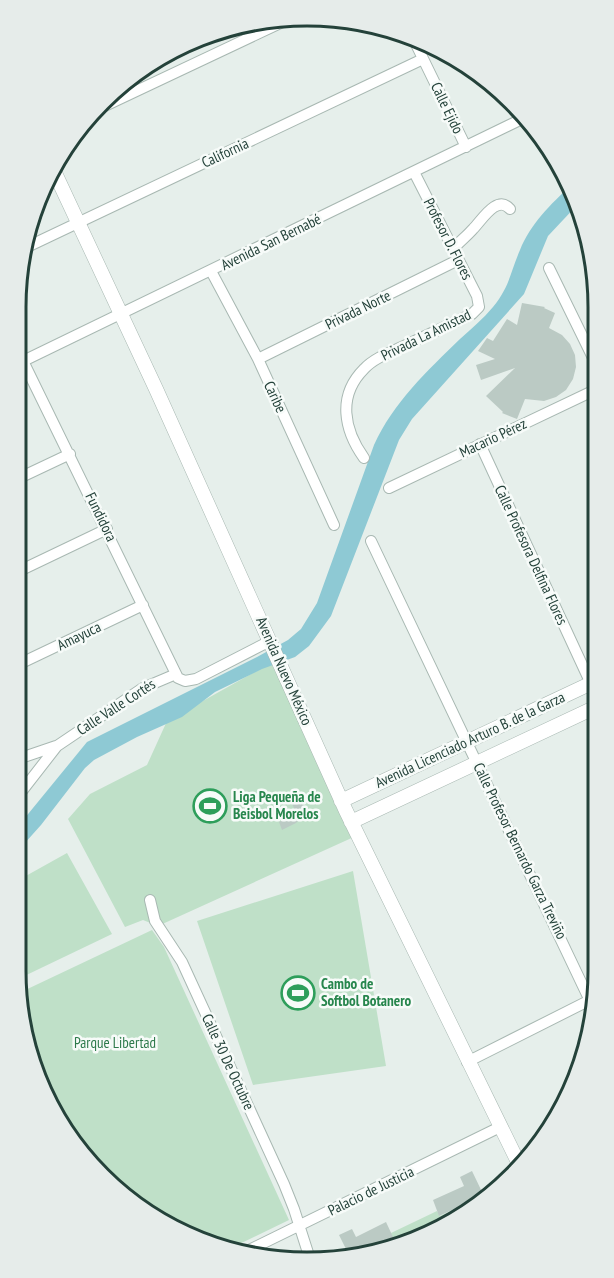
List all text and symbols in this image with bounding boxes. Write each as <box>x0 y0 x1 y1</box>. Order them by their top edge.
street label: Calle Ejido <box>427 79 468 137</box>
street label: California <box>198 133 251 172</box>
street label: Profesor D. Flores <box>420 195 477 283</box>
street label: Avenida San Bernabé <box>218 209 324 274</box>
street label: Privada Norte <box>322 286 394 334</box>
street label: Privada La Amistad <box>378 305 474 365</box>
street label: Caribe <box>260 378 291 416</box>
street label: Macario Pérez <box>456 414 529 461</box>
street label: Calle Profesora Delfina Flores <box>491 482 572 628</box>
street label: Fundidora <box>81 489 121 544</box>
street label: Avenida Nuevo México <box>252 614 317 728</box>
street label: Amayuca <box>54 617 104 654</box>
street label: Calle Valle Cortés <box>73 674 159 739</box>
street label: Avenida Licenciado Arturo B. de la Garza <box>372 687 568 792</box>
street label: Calle Profesor Bernardo Garza Treviño <box>469 759 572 942</box>
place label: Liga Pequeña de Beisbol Morelos <box>233 787 321 823</box>
sports icon: Liga Pequeña de Beisbol Morelos <box>192 788 228 824</box>
place label: Cambo de Softbol Botanero <box>321 974 412 1010</box>
sports icon: Cambo de Softbol Botanero <box>280 975 316 1011</box>
street label: Calle 30 De Octubre <box>198 1011 259 1113</box>
park label: Parque Libertad <box>74 1033 156 1052</box>
street label: Palacio de Justicia <box>325 1162 417 1220</box>

